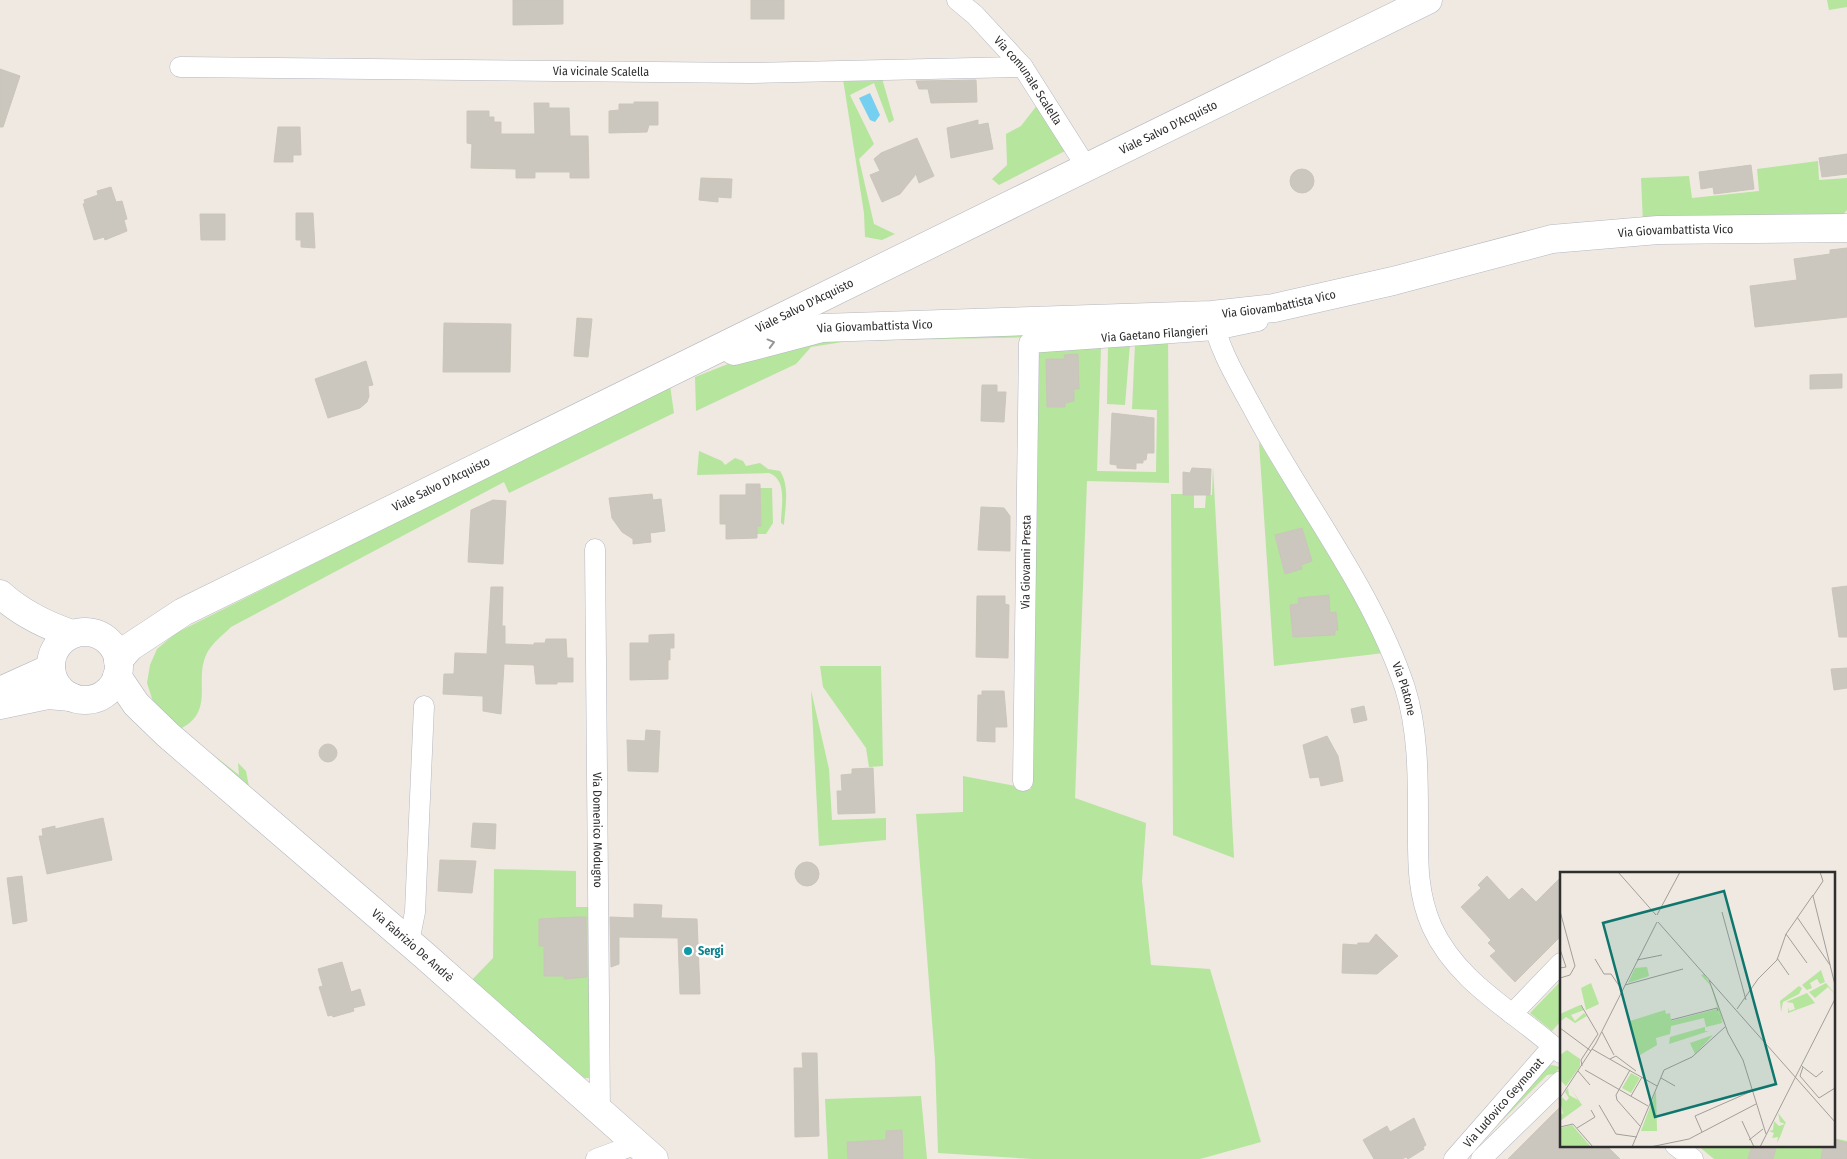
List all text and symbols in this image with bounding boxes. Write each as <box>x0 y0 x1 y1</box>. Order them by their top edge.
street label: Via comunale Scalella <box>991 33 1065 127</box>
street label: Via vicinale Scalella <box>553 64 649 79</box>
street label: Viale Salvo D'Acquisto <box>1117 98 1220 157</box>
street label: Via Giovambattista Vico <box>1617 222 1733 240</box>
street label: Viale Salvo D'Acquisto <box>753 276 856 335</box>
street label: Via Giovambattista Vico <box>1221 287 1337 321</box>
street label: Via Giovambattista Vico <box>816 317 933 336</box>
street label: Via Gaetano Filangieri <box>1101 324 1208 345</box>
one-way arrow <box>767 338 775 348</box>
street label: Viale Salvo D'Acquisto <box>390 454 492 514</box>
street label: Via Giovanni Presta <box>1018 515 1034 609</box>
street label: Via Platone <box>1389 660 1419 717</box>
street label: Via Domenico Modugno <box>590 772 605 888</box>
inset map <box>1560 872 1834 1146</box>
street label: Via Fabrizio De Andrè <box>369 906 456 985</box>
place label: Sergi <box>698 944 724 958</box>
marker: Sergi <box>682 945 694 957</box>
street label: Via Ludovico Geymonat <box>1461 1055 1546 1150</box>

